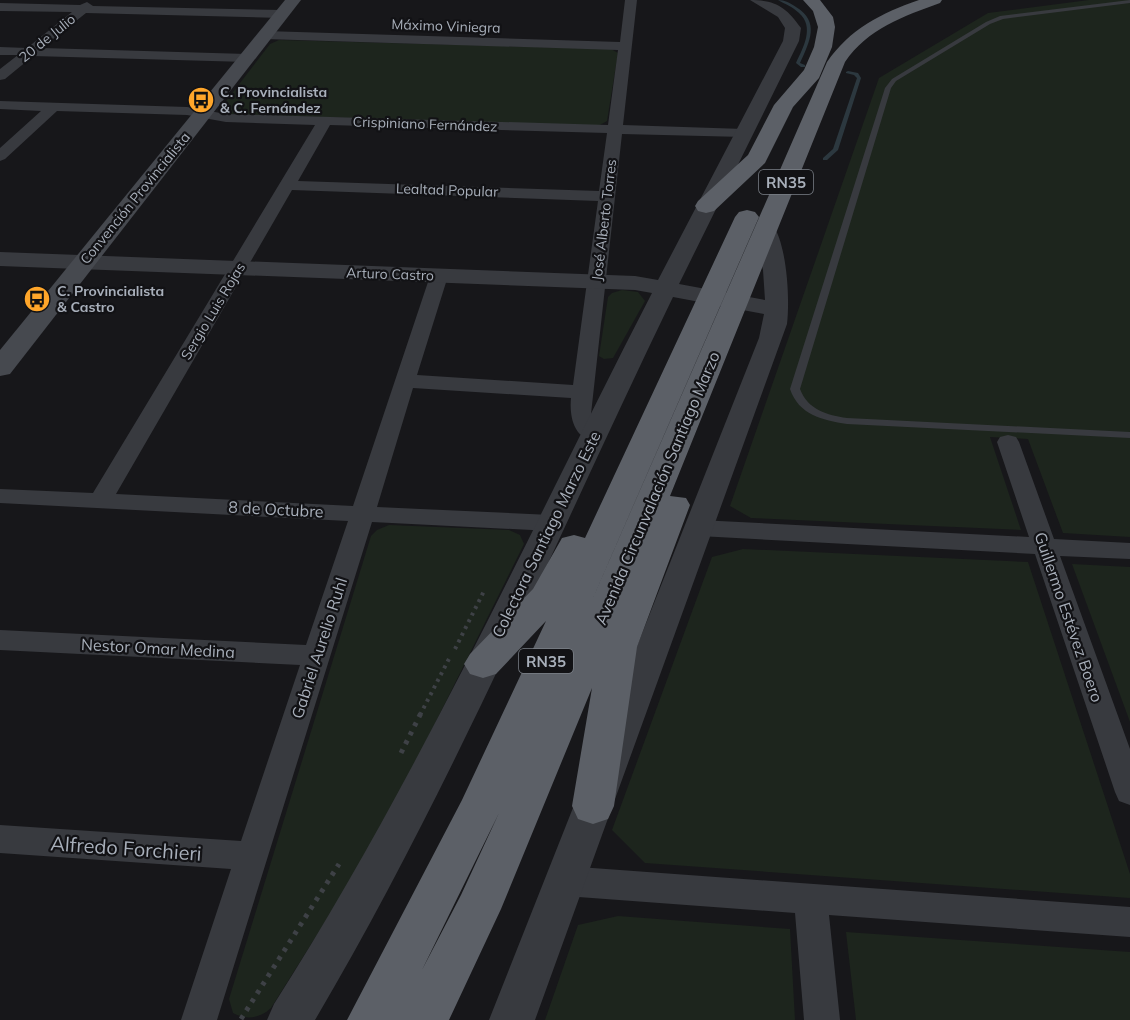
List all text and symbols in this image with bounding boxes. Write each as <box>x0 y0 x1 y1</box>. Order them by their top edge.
street label: 20 de Julio <box>15 10 79 66</box>
street label: Máximo Viniegra <box>391 15 501 37</box>
place label: C. Provincialista & C. Fernández <box>220 83 327 117</box>
bus stop icon: C. Provincialista & C. Fernández <box>186 85 216 115</box>
street label: Crispiniano Fernández <box>352 112 498 136</box>
street label: Convención Provincialista <box>76 128 194 268</box>
street label: José Alberto Torres <box>588 158 620 282</box>
road number: RN35 <box>759 170 813 194</box>
street label: Lealtad Popular <box>396 179 499 201</box>
street label: Sergio Luis Rojas <box>177 259 249 363</box>
street label: Arturo Castro <box>346 263 434 285</box>
place label: C. Provincialista & Castro <box>57 282 164 316</box>
bus stop icon: C. Provincialista & Castro <box>22 284 52 314</box>
street label: Avenida Circunvalación Santiago Marzo <box>590 348 724 628</box>
street label: Colectora Santiago Marzo Este <box>487 428 605 640</box>
street label: 8 de Octubre <box>228 497 324 521</box>
street label: Guillermo Estévez Boero <box>1030 529 1108 705</box>
street label: Gabriel Aurelio Ruhl <box>287 575 351 721</box>
street label: Nestor Omar Medina <box>81 634 235 662</box>
road number: RN35 <box>519 649 573 673</box>
street label: Alfredo Forchieri <box>50 830 202 866</box>

